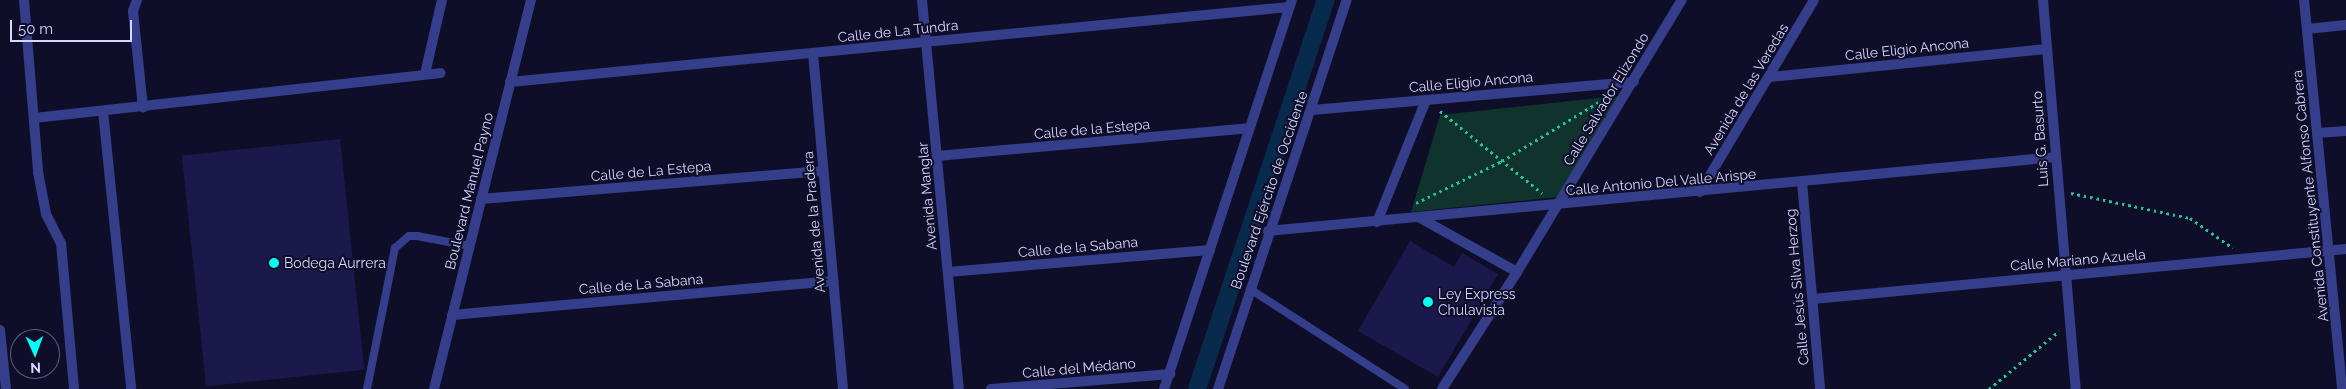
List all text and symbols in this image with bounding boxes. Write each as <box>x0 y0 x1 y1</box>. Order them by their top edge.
scale bar <box>12 10 135 42</box>
street label: Calle de La Tundra <box>837 16 959 46</box>
text: 50 m <box>18 20 53 38</box>
street label: Avenida de las Veredas <box>1700 20 1792 158</box>
street label: Calle Salvador Elizondo <box>1560 29 1652 169</box>
street label: Calle Eligio Ancona <box>1844 34 1970 64</box>
street label: Calle Eligio Ancona <box>1408 68 1534 96</box>
street label: Avenida Constituyente Alfonso Cabrera <box>2288 69 2332 323</box>
street label: Boulevard Ejército de Occidente <box>1227 89 1311 291</box>
street label: Luis G. Basurto <box>2028 91 2052 187</box>
street label: Boulevard Manuel Payno <box>441 111 497 271</box>
street label: Calle de la Estepa <box>1033 116 1151 142</box>
street label: Avenida Manglar <box>914 141 940 251</box>
street label: Avenida de la Pradera <box>799 151 829 293</box>
street label: Calle de La Estepa <box>590 157 712 185</box>
street label: Calle Antonio Del Valle Arispe <box>1564 165 1758 199</box>
street label: Calle Jesús Silva Herzog <box>1782 208 1812 366</box>
street label: Calle de la Sabana <box>1017 233 1139 261</box>
street label: Calle Mariano Azuela <box>2009 246 2147 274</box>
place label: Bodega Aurrera <box>284 255 386 271</box>
marker: Bodega Aurrera <box>268 257 280 269</box>
street label: Calle de La Sabana <box>578 270 704 298</box>
place label: Ley Express Chulavista <box>1438 286 1516 318</box>
marker: Ley Express Chulavista <box>1422 296 1434 308</box>
north arrow <box>10 329 60 379</box>
street label: Calle del Médano <box>1021 355 1137 381</box>
text: N <box>30 360 41 376</box>

